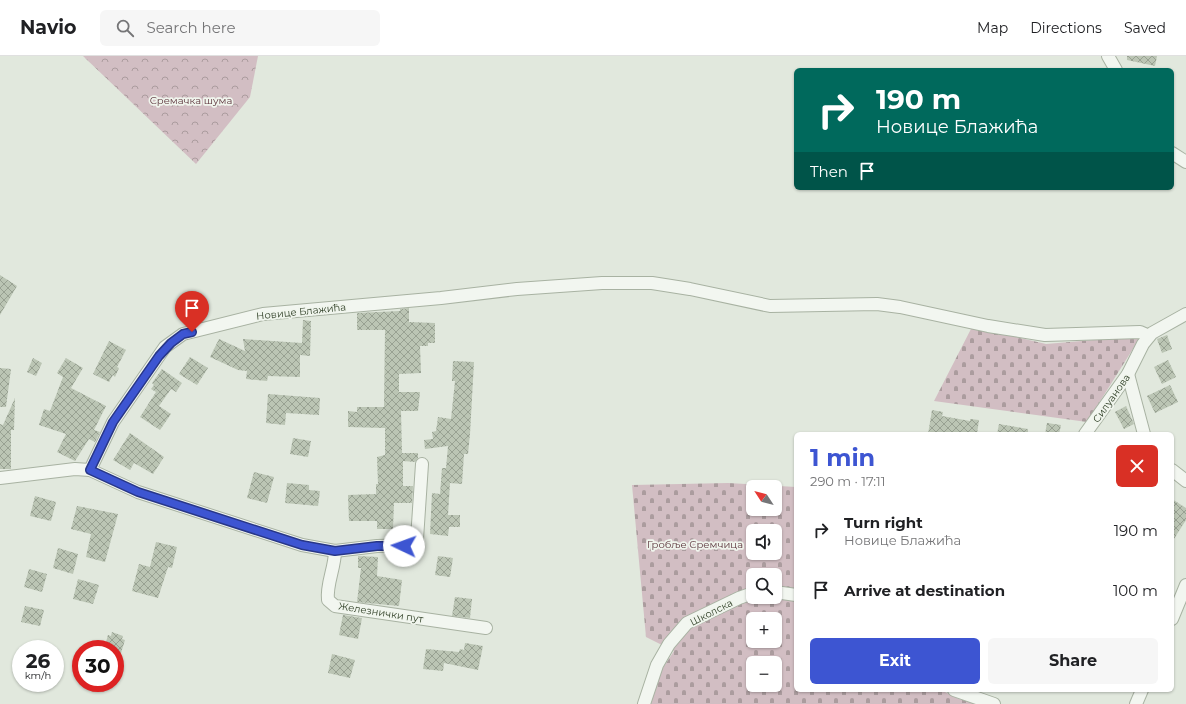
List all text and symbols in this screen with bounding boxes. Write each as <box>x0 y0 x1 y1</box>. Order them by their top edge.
search box <box>100 10 380 46</box>
text: Navio <box>20 16 76 39</box>
icon: search <box>114 17 136 39</box>
text: Search here <box>146 18 236 37</box>
text: Map <box>977 19 1008 37</box>
text: Directions <box>1030 19 1102 37</box>
text: Saved <box>1124 19 1166 37</box>
text: 190 m <box>876 82 961 116</box>
icon: right <box>810 84 862 136</box>
park label: Сремачка шума <box>150 94 232 107</box>
text: Новице Блажића <box>876 116 1038 138</box>
icon: arrive <box>856 160 878 182</box>
text: Then <box>810 162 848 181</box>
pin <box>175 291 209 332</box>
icon: arrive <box>181 297 203 319</box>
street label: Новице Блажића <box>256 300 347 323</box>
street label: Силуанова <box>1090 371 1133 425</box>
text: 1 min <box>810 443 875 472</box>
button: close <box>1116 445 1158 487</box>
text: 290 m · 17:11 <box>810 473 885 489</box>
north arrow <box>746 480 782 516</box>
map controls <box>746 480 782 692</box>
text: Turn right <box>844 513 923 532</box>
icon: right <box>810 519 832 541</box>
text: 190 m <box>1114 521 1158 540</box>
button: sound <box>746 524 782 560</box>
position arrow <box>383 525 425 567</box>
text: Новице Блажића <box>844 532 961 548</box>
park label: Гробље Сремчица <box>647 538 743 551</box>
button: search <box>746 568 782 604</box>
icon: arrive <box>810 579 832 601</box>
text: Arrive at destination <box>844 581 1005 600</box>
text: 100 m <box>1113 581 1158 600</box>
street label: Школска <box>688 596 735 629</box>
street label: Железнички пут <box>338 599 425 626</box>
button: + <box>746 612 782 648</box>
button: Exit <box>810 638 980 684</box>
button: Share <box>988 638 1158 684</box>
speed limit sign: 30 <box>72 640 124 692</box>
text: 26 <box>26 649 50 673</box>
button: − <box>746 656 782 692</box>
text: km/h <box>25 669 51 682</box>

